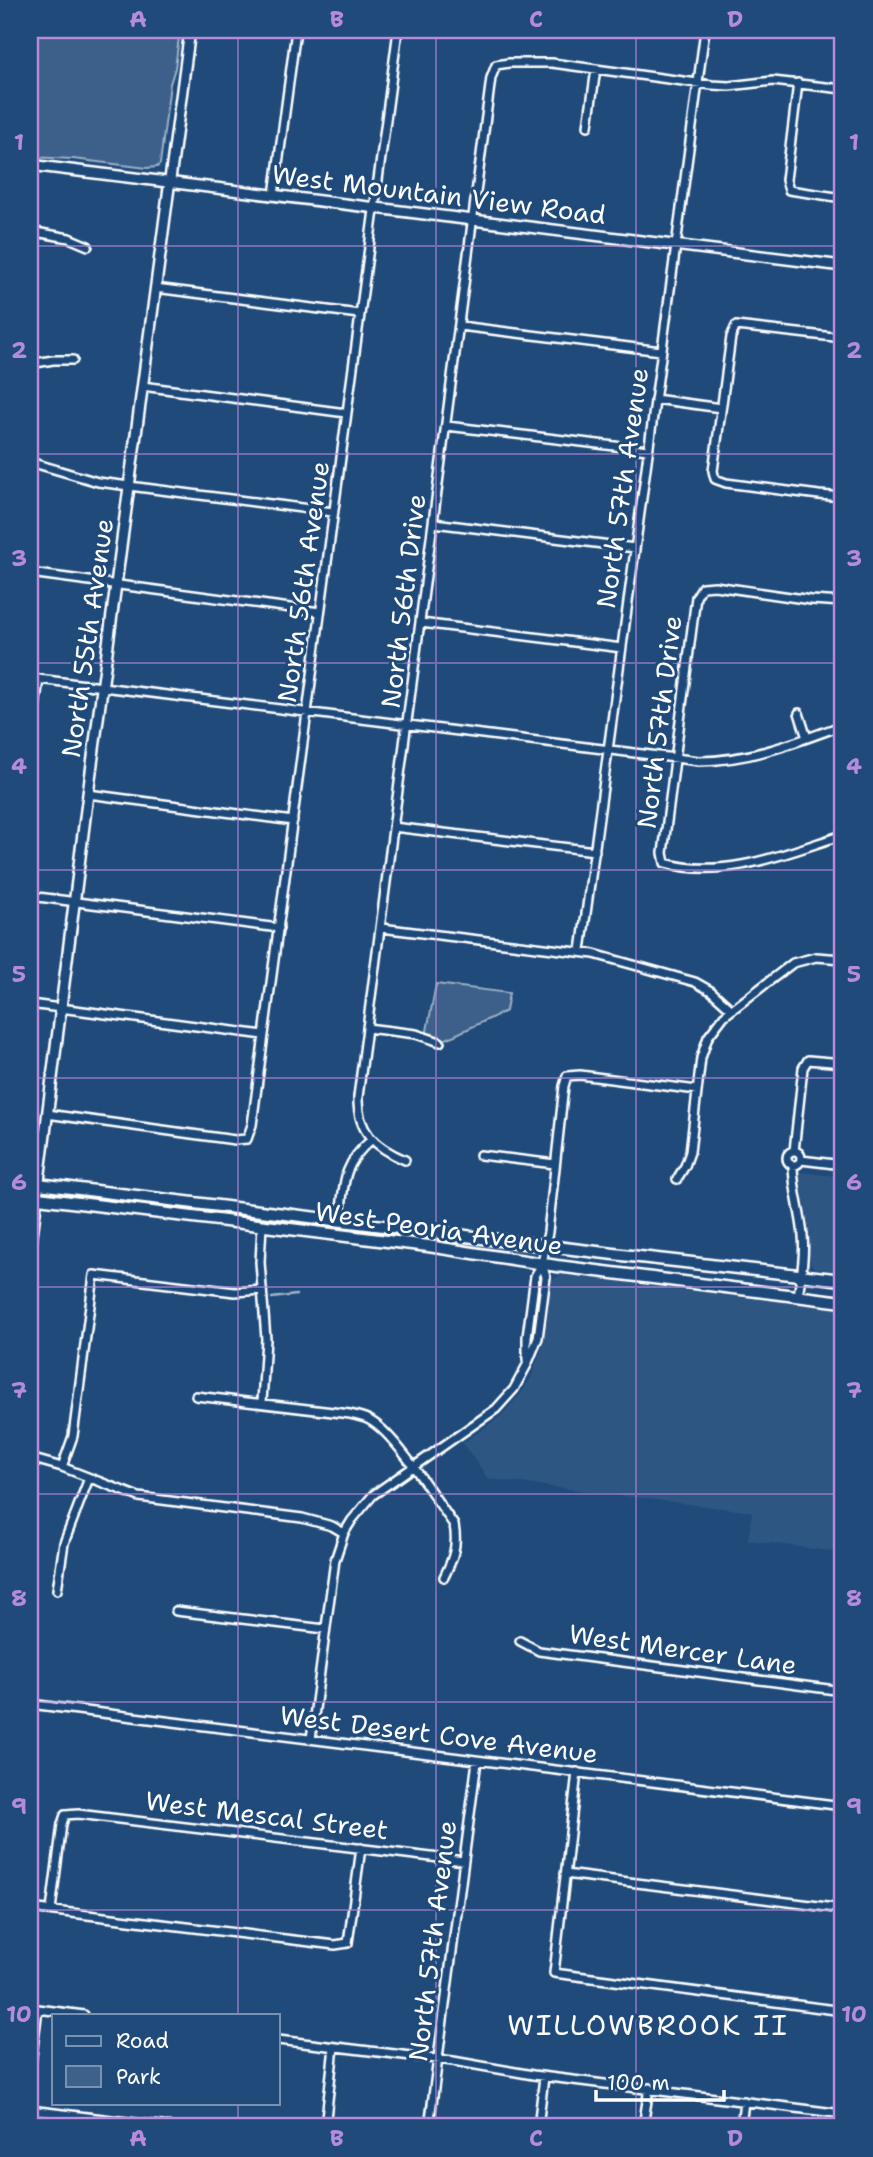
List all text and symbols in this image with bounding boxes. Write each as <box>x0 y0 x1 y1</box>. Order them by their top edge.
text: A <box>129 4 147 34</box>
text: B <box>330 4 344 34</box>
text: C <box>529 4 543 34</box>
text: D <box>727 4 743 34</box>
text: 1 <box>14 127 24 157</box>
text: 1 <box>849 127 859 157</box>
street label: West Mountain View Road <box>270 156 608 232</box>
text: 2 <box>11 335 27 365</box>
text: 2 <box>846 335 862 365</box>
street label: North 57th Avenue <box>588 365 656 611</box>
street label: North 56th Avenue <box>269 459 337 705</box>
street label: North 56th Drive <box>372 492 434 710</box>
street label: North 55th Avenue <box>53 516 121 760</box>
text: 3 <box>11 543 27 573</box>
text: 3 <box>846 543 862 573</box>
street label: North 57th Drive <box>629 613 689 831</box>
text: 4 <box>11 751 27 781</box>
text: 4 <box>846 751 862 781</box>
text: 5 <box>12 959 26 989</box>
text: 5 <box>847 959 861 989</box>
text: 6 <box>11 1167 27 1197</box>
text: 6 <box>846 1167 862 1197</box>
street label: West Peoria Avenue <box>313 1193 565 1263</box>
text: 7 <box>11 1375 27 1405</box>
text: 7 <box>846 1375 862 1405</box>
text: 8 <box>11 1583 27 1613</box>
text: 8 <box>846 1583 862 1613</box>
street label: West Mercer Lane <box>567 1616 799 1682</box>
street label: West Desert Cove Avenue <box>278 1697 600 1771</box>
street label: West Mescal Street <box>144 1783 390 1847</box>
text: 9 <box>11 1791 27 1821</box>
text: 9 <box>846 1791 862 1821</box>
street label: North 57th Avenue <box>400 1818 464 2064</box>
text: 10 <box>6 1999 32 2029</box>
text: 10 <box>841 1999 867 2029</box>
district label: WILLOWBROOK II <box>507 2006 789 2044</box>
legend <box>52 2014 280 2104</box>
text: Road <box>116 2027 169 2055</box>
scale bar <box>596 2059 724 2103</box>
text: Park <box>116 2063 161 2091</box>
text: 100 m <box>607 2069 670 2097</box>
text: A <box>129 2123 147 2153</box>
text: B <box>330 2123 344 2153</box>
text: C <box>529 2123 543 2153</box>
text: D <box>727 2123 743 2153</box>

